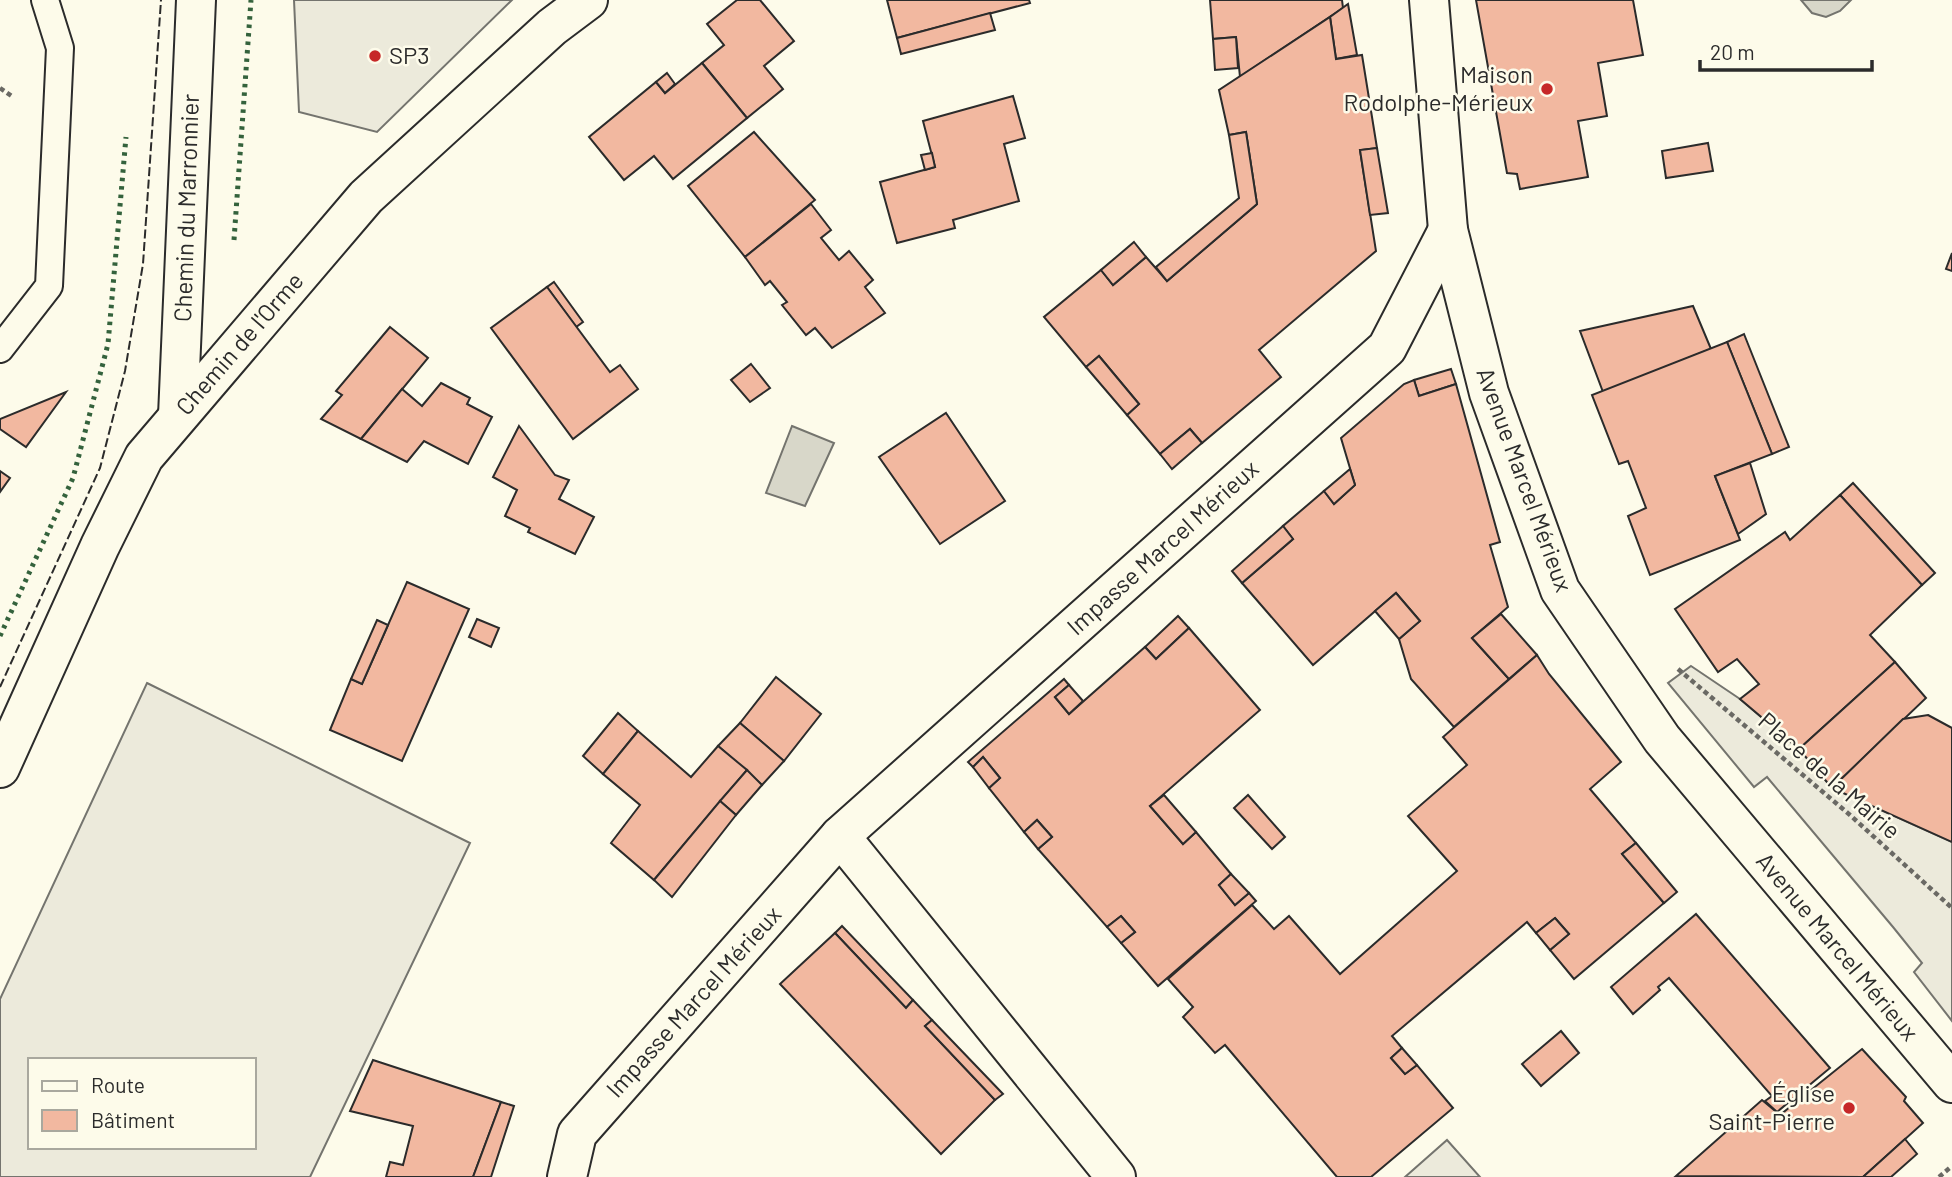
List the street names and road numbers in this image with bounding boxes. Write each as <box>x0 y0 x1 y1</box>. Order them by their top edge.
street label: Chemin du Marronnier <box>167 93 204 322</box>
street label: Chemin de l'Orme <box>169 266 309 420</box>
street label: Avenue Marcel Mérieux <box>1471 363 1579 596</box>
street label: Impasse Marcel Mérieux <box>1060 453 1264 640</box>
street label: Place de la Mairie <box>1753 705 1907 844</box>
street label: Avenue Marcel Mérieux <box>1751 846 1925 1046</box>
street label: Impasse Marcel Mérieux <box>599 899 786 1103</box>

